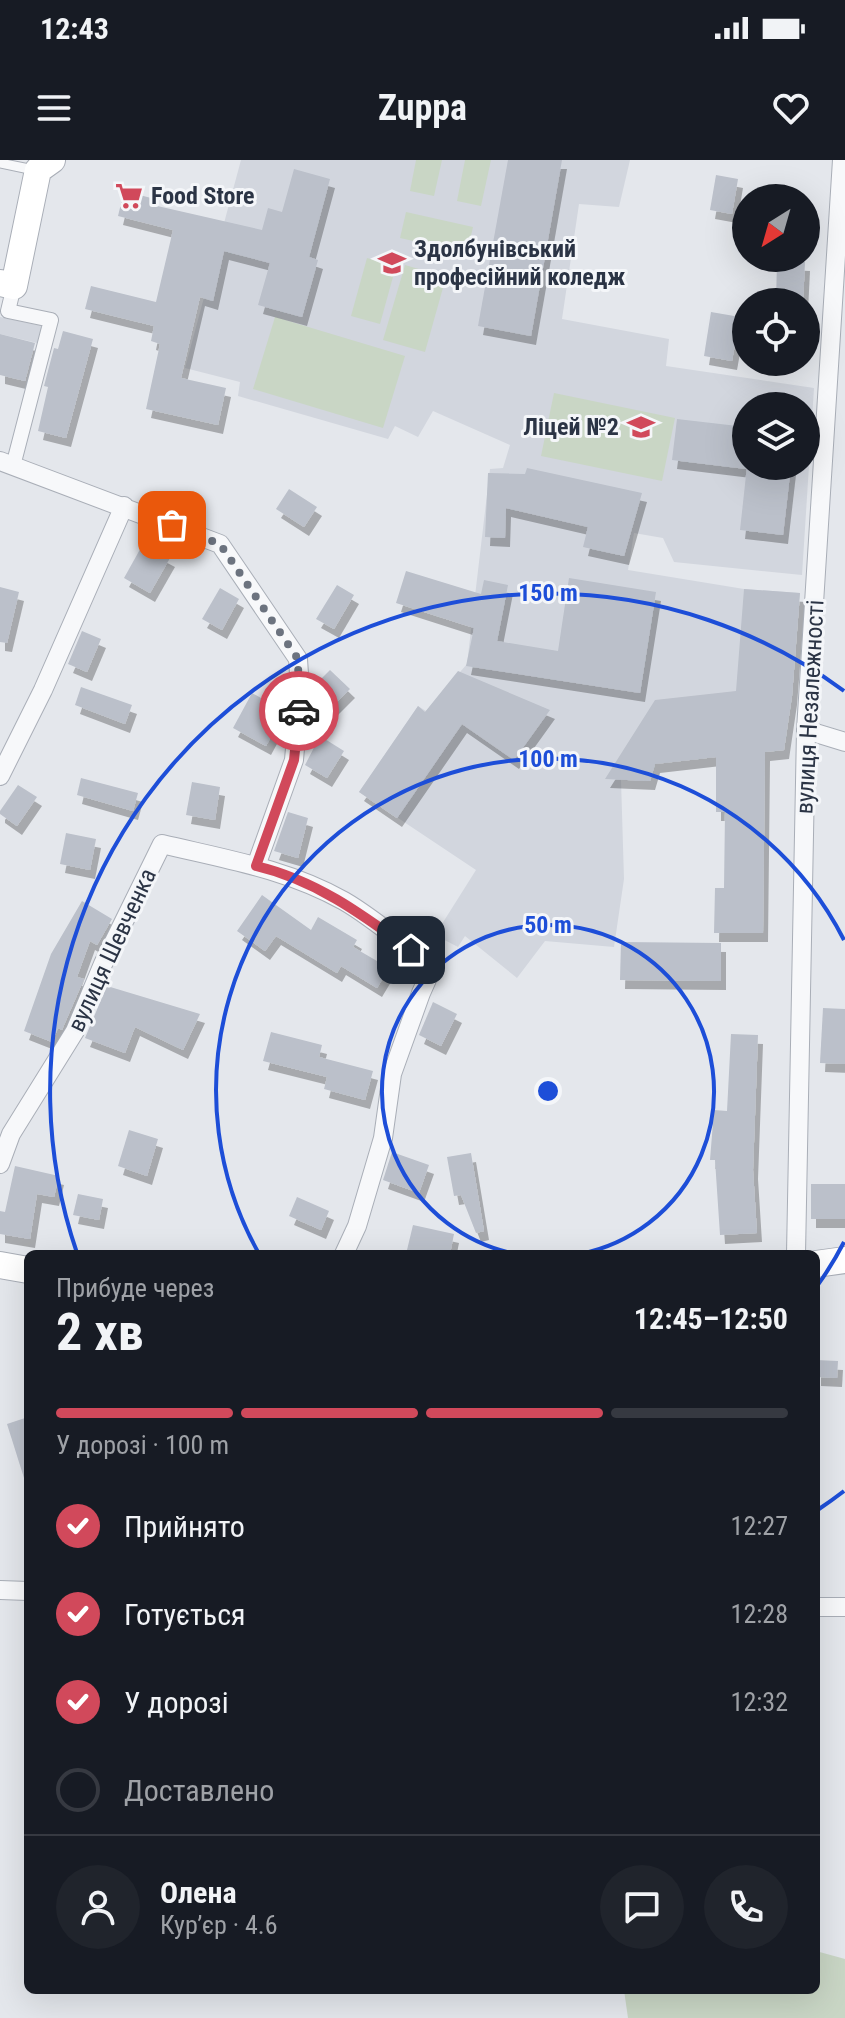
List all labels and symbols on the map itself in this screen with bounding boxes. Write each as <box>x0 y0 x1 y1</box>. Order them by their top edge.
supermarket icon: Food Store <box>114 181 144 211</box>
place label: Food Store <box>151 182 255 210</box>
north arrow <box>732 184 820 272</box>
place label: Здолбунівський професійний коледж <box>414 235 625 291</box>
school or university icon: Здолбунівський професійний коледж <box>377 248 407 278</box>
school or university icon: Ліцей №2 <box>626 412 656 442</box>
place label: Ліцей №2 <box>523 413 619 441</box>
pin <box>138 491 206 559</box>
text: 150 m <box>518 579 578 607</box>
street label: вулиця Незалежності <box>790 599 830 815</box>
courier <box>259 671 339 751</box>
text: 100 m <box>518 745 578 773</box>
street label: вулиця Шевченка <box>62 864 162 1036</box>
text: 50 m <box>524 911 572 939</box>
pin <box>377 916 445 984</box>
centre of rings <box>534 1077 562 1105</box>

